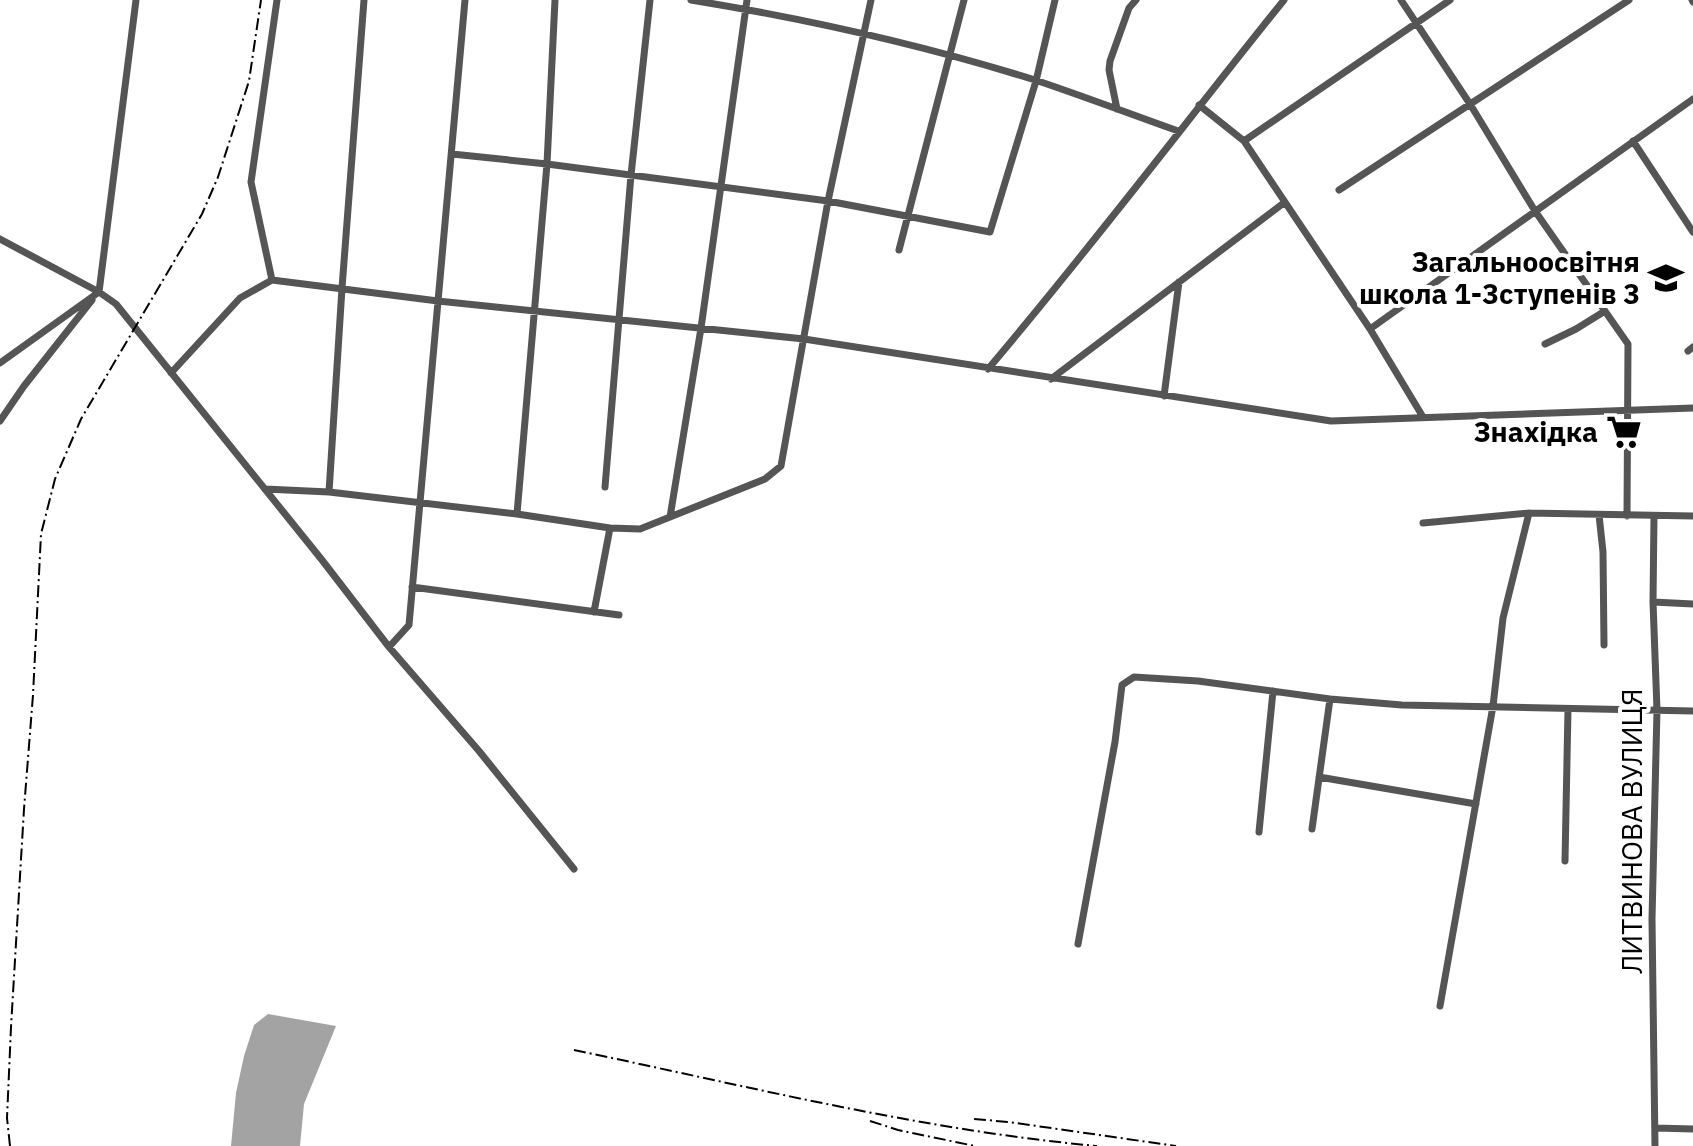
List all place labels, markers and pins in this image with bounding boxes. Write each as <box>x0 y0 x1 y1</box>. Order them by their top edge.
place label: Загальноосвiтня школа 1-3ступенiв 3 <box>1359 243 1640 312</box>
school or university icon: Загальноосвiтня школа 1-3ступенiв 3 <box>1647 259 1685 297</box>
place label: Знахідка <box>1474 413 1598 450</box>
supermarket icon: Знахідка <box>1605 413 1643 451</box>

